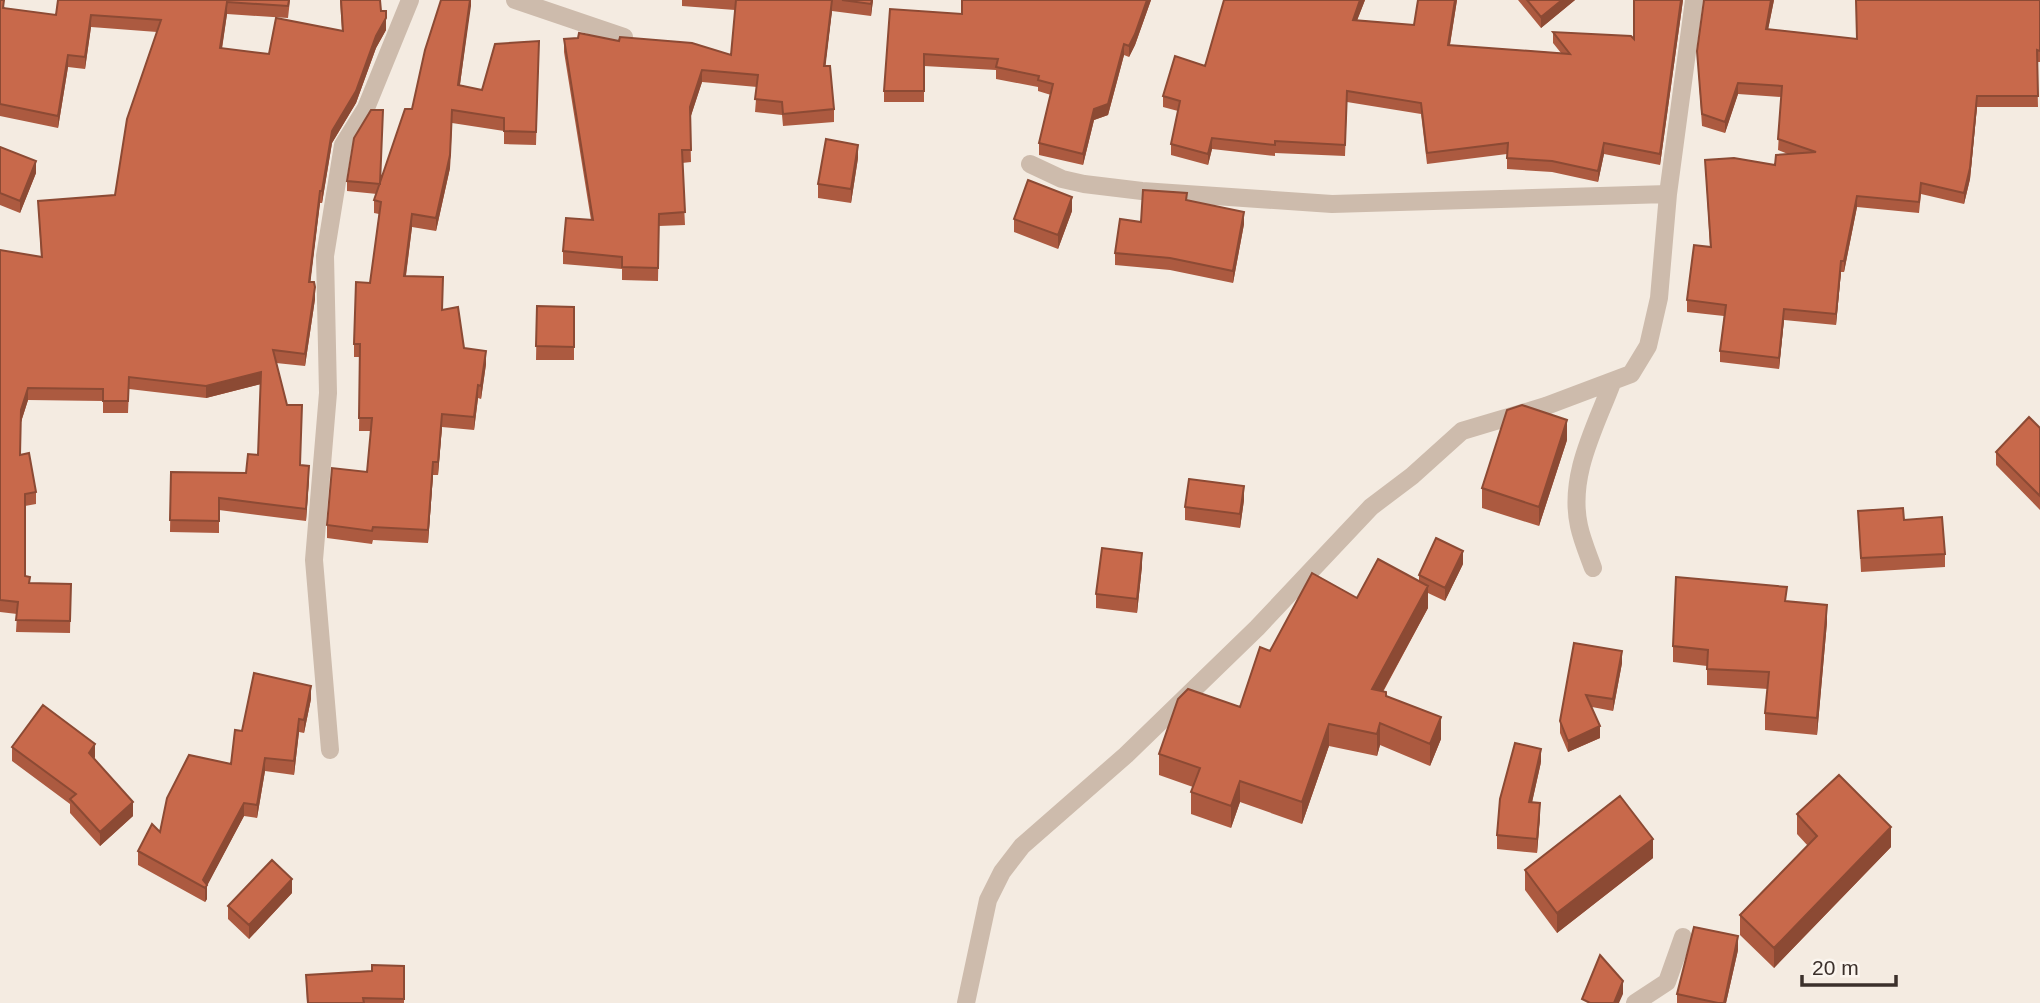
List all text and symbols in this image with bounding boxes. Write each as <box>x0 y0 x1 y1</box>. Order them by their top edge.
scale bar <box>1802 944 1896 988</box>
text: 20 m <box>1812 956 1859 979</box>

